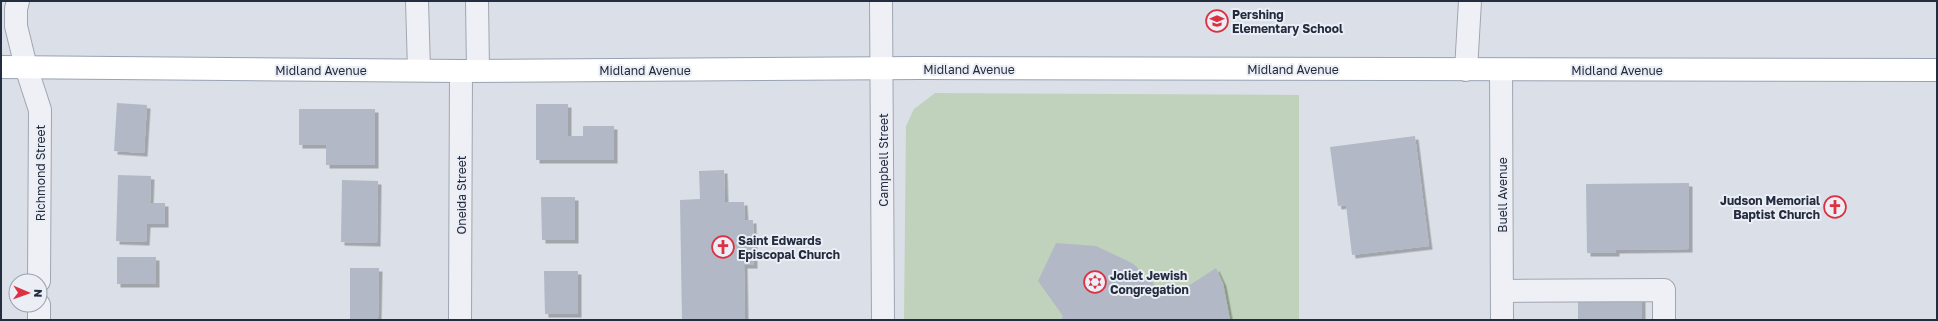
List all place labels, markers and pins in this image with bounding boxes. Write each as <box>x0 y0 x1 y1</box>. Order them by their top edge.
place label: Pershing Elementary School <box>1232 7 1343 36</box>
school or university icon: Pershing Elementary School <box>1204 8 1230 34</box>
place label: Judson Memorial Baptist Church <box>1720 193 1820 222</box>
church icon: Judson Memorial Baptist Church <box>1822 194 1848 220</box>
place label: Saint Edwards Episcopal Church <box>738 233 840 262</box>
church icon: Saint Edwards Episcopal Church <box>710 234 736 260</box>
place label: Joliet Jewish Congregation <box>1110 268 1189 297</box>
synagogue icon: Joliet Jewish Congregation <box>1082 269 1108 295</box>

